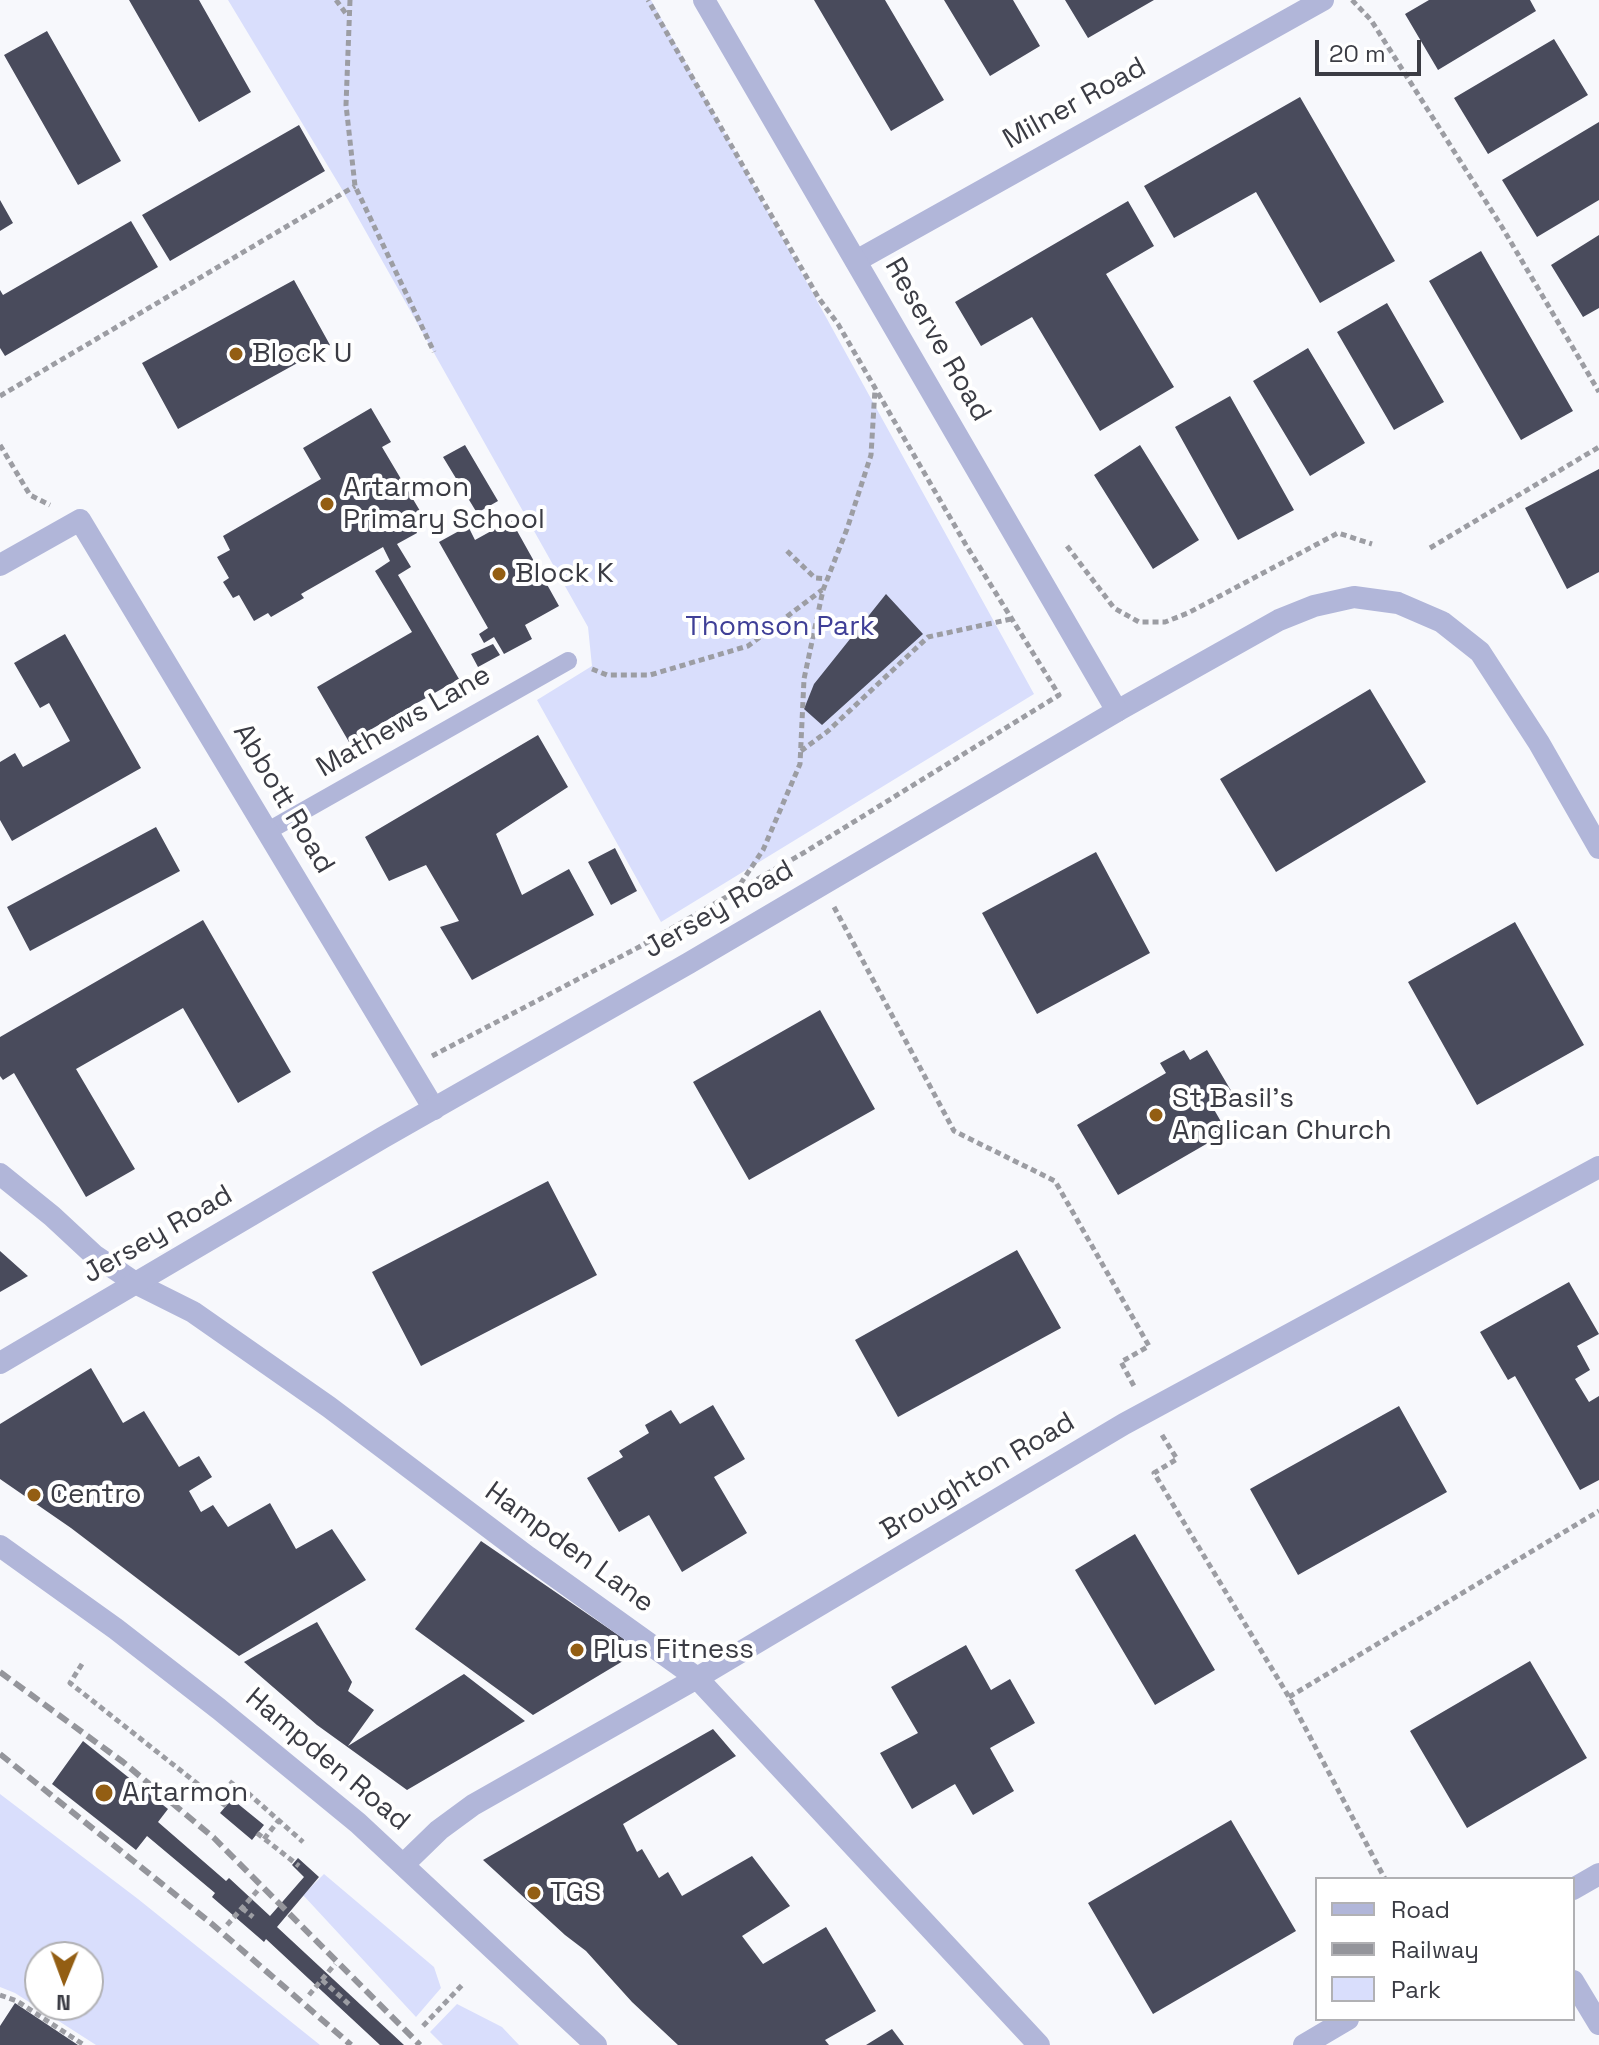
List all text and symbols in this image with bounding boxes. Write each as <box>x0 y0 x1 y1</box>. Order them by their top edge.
scale bar <box>1319 24 1425 74</box>
text: 20 m <box>1329 38 1386 69</box>
street label: Milner Road <box>998 51 1152 157</box>
street label: Reserve Road <box>877 252 997 428</box>
place label: Block U <box>252 337 352 371</box>
marker: Block U <box>227 345 245 363</box>
place label: Artarmon Primary School <box>343 471 545 537</box>
marker: Artarmon Primary School <box>318 495 336 513</box>
place label: Block K <box>515 557 614 591</box>
marker: Block K <box>490 565 508 583</box>
park label: Thomson Park <box>685 610 875 644</box>
street label: Mathews Lane <box>311 659 497 785</box>
street label: Abbott Road <box>225 718 341 880</box>
street label: Jersey Road <box>638 854 800 966</box>
place label: St Basil's Anglican Church <box>1172 1082 1392 1148</box>
marker: St Basil's Anglican Church <box>1147 1106 1165 1124</box>
street label: Jersey Road <box>77 1179 239 1291</box>
street label: Broughton Road <box>875 1406 1081 1548</box>
street label: Hampden Lane <box>478 1475 660 1621</box>
place label: Centro <box>50 1478 142 1512</box>
marker: Centro <box>25 1486 43 1504</box>
place label: Plus Fitness <box>593 1633 754 1667</box>
marker: Plus Fitness <box>568 1641 586 1659</box>
street label: Hampden Road <box>238 1681 416 1839</box>
place label: Artarmon <box>122 1776 248 1810</box>
marker: Artarmon <box>93 1782 115 1804</box>
place label: TGS <box>550 1876 601 1910</box>
legend <box>1315 1877 1575 2021</box>
marker: TGS <box>525 1884 543 1902</box>
text: Road <box>1391 1894 1450 1925</box>
text: Railway <box>1391 1934 1479 1965</box>
north arrow <box>24 1941 104 2021</box>
text: Park <box>1391 1974 1441 2005</box>
text: N <box>56 1989 71 2017</box>

